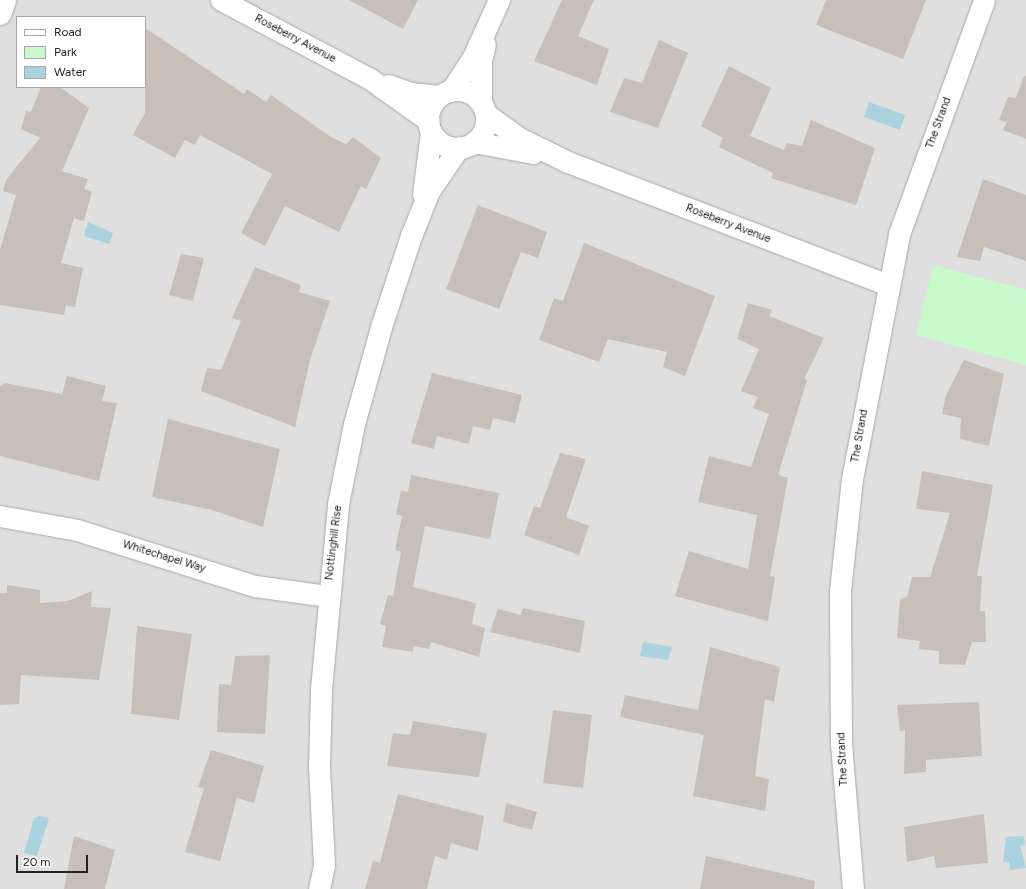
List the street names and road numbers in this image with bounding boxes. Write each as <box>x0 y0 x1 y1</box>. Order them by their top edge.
street label: Roseberry Avenue <box>252 12 338 66</box>
street label: The Strand <box>924 95 954 151</box>
street label: Roseberry Avenue <box>684 202 772 246</box>
street label: The Strand <box>849 408 871 464</box>
street label: Nottinghill Rise <box>323 505 345 581</box>
street label: Whitechapel Way <box>121 538 207 576</box>
street label: The Strand <box>835 732 851 786</box>

